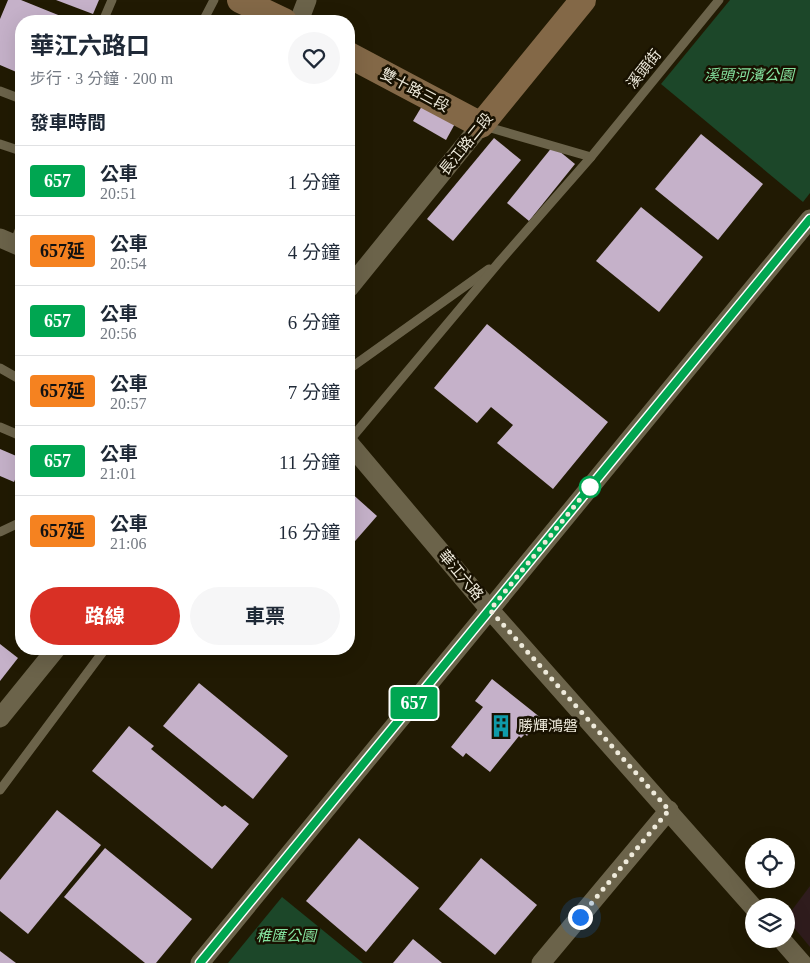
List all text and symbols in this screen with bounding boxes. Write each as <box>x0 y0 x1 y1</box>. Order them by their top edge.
button: heart <box>288 32 340 84</box>
text: 華江六路口 <box>30 33 150 59</box>
street label: 溪頭街 <box>624 46 664 92</box>
street label: 雙十路三段 <box>378 65 452 115</box>
park label: 溪頭河濱公園 <box>704 67 796 83</box>
text: 步行 · 3 分鐘 · 200 m <box>30 70 173 87</box>
street label: 長江路二段 <box>436 110 496 178</box>
text: 發車時間 <box>30 112 106 133</box>
text: 公車 <box>100 163 138 184</box>
text: 657 <box>44 171 71 191</box>
text: 1 分鐘 <box>288 172 340 193</box>
text: 20:51 <box>100 185 136 202</box>
text: 公車 <box>110 233 148 254</box>
text: 657延 <box>40 241 85 261</box>
text: 4 分鐘 <box>288 242 340 263</box>
text: 20:54 <box>110 255 146 272</box>
text: 公車 <box>100 303 138 324</box>
text: 657 <box>44 311 71 331</box>
text: 6 分鐘 <box>288 312 340 333</box>
text: 20:56 <box>100 325 136 342</box>
text: 公車 <box>110 373 148 394</box>
text: 657延 <box>40 381 85 401</box>
text: 7 分鐘 <box>288 382 340 403</box>
text: 20:57 <box>110 395 146 412</box>
text: 公車 <box>100 443 138 464</box>
text: 657 <box>44 451 71 471</box>
text: 11 分鐘 <box>279 452 340 473</box>
text: 21:01 <box>100 465 136 482</box>
unlabelled marker <box>579 476 601 498</box>
text: 公車 <box>110 513 148 534</box>
text: 657延 <box>40 521 85 541</box>
text: 16 分鐘 <box>278 522 340 543</box>
text: 21:06 <box>110 535 146 552</box>
street label: 華江六路 <box>436 547 486 603</box>
button: 路線 <box>30 587 180 645</box>
button: 車票 <box>190 587 340 645</box>
line badge: 657 <box>385 687 443 719</box>
text: 657 <box>401 693 428 713</box>
building icon: 勝輝鴻磐 <box>488 713 514 739</box>
place label: 勝輝鴻磐 <box>518 718 578 734</box>
map controls <box>745 838 795 948</box>
button: locate <box>745 838 795 888</box>
button: layers <box>745 898 795 948</box>
your location <box>568 905 593 930</box>
park label: 稚匯公園 <box>256 928 318 944</box>

